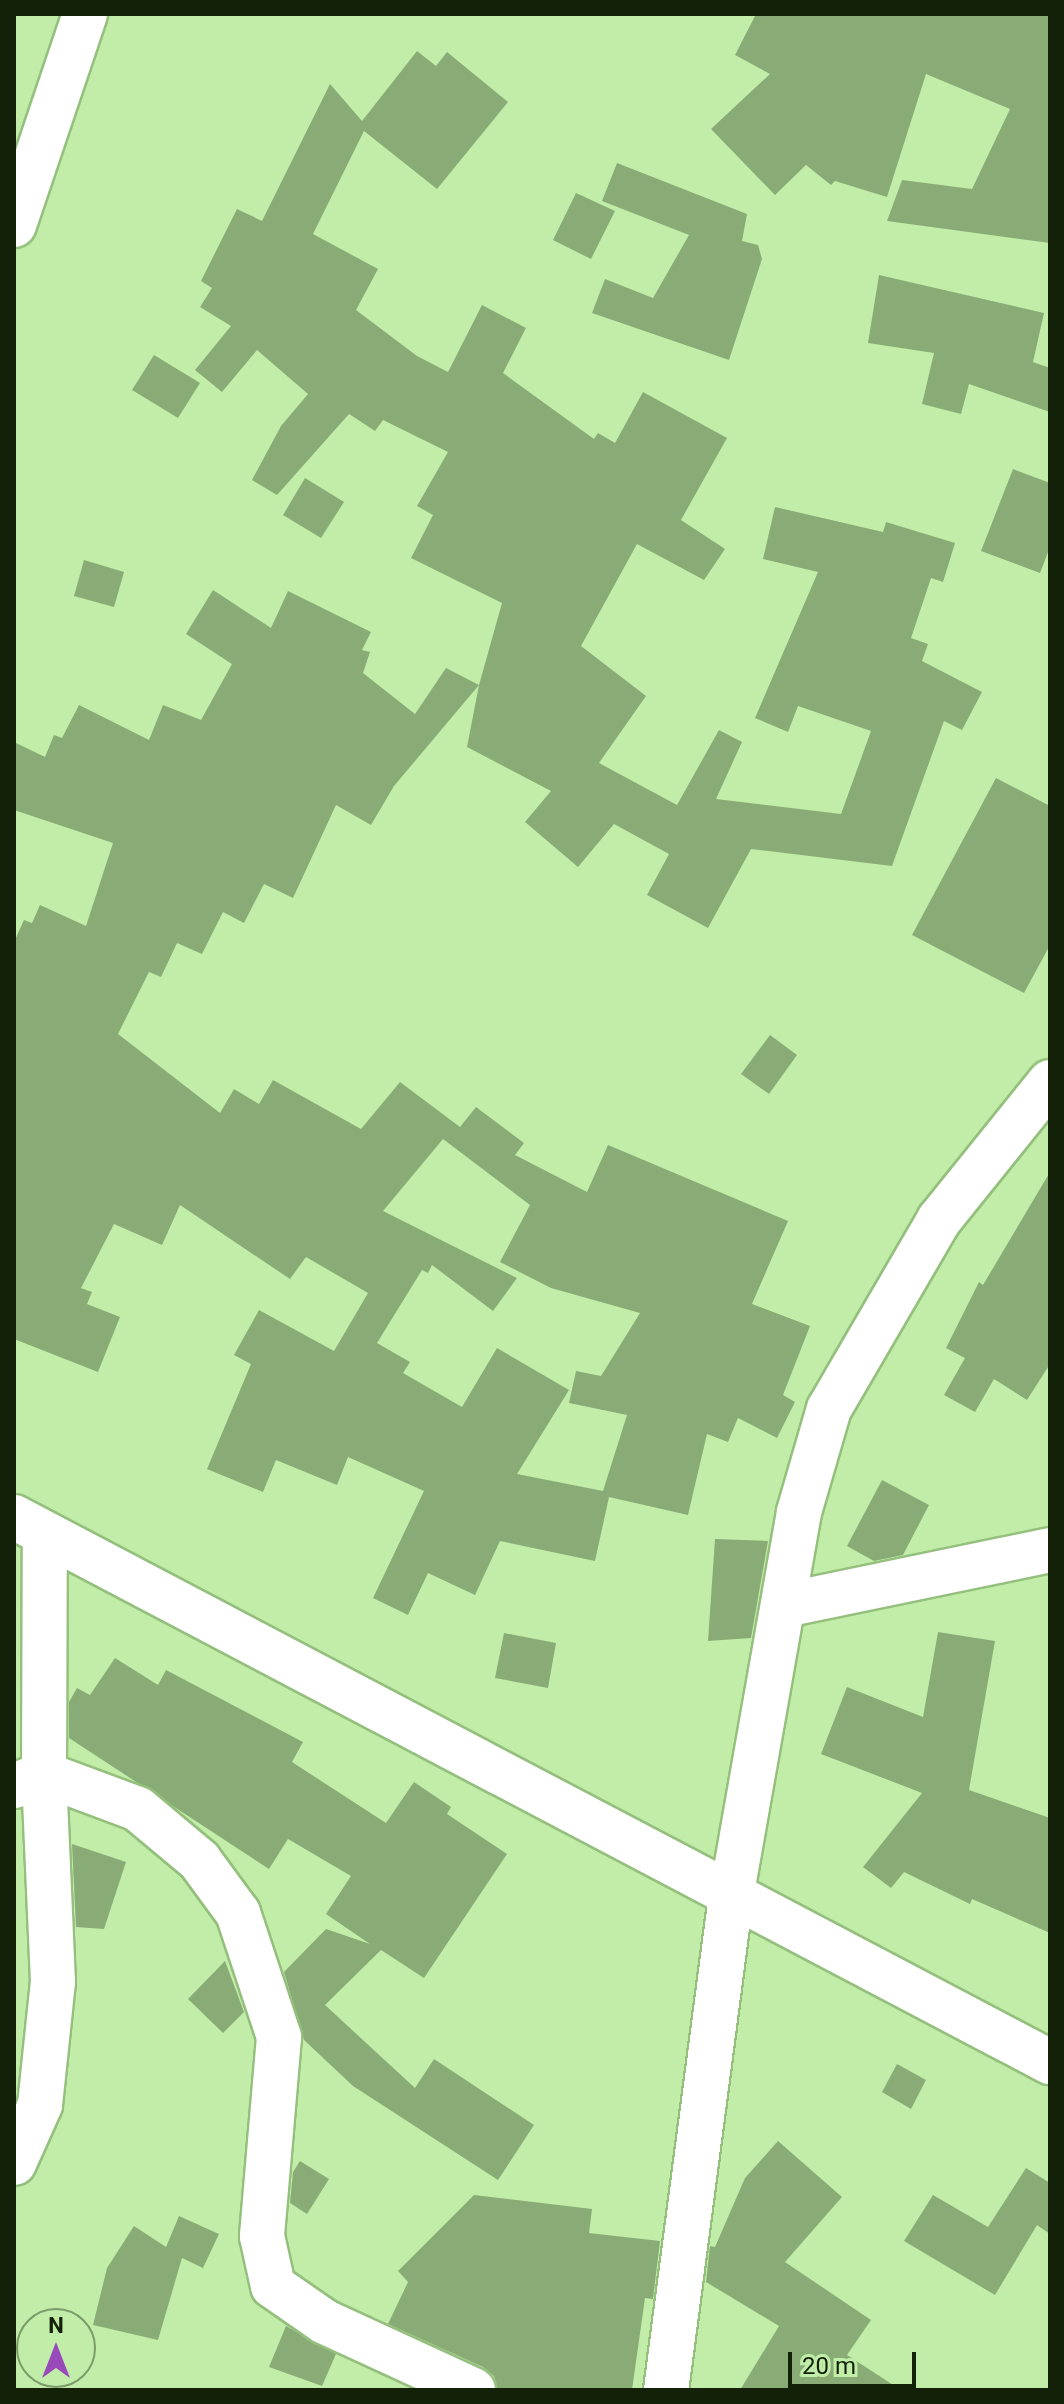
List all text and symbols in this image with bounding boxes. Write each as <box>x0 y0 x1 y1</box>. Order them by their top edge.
north arrow <box>16 2308 96 2388</box>
text: N <box>48 2313 64 2338</box>
scale bar <box>792 2336 920 2386</box>
text: 20 m <box>802 2352 856 2380</box>

